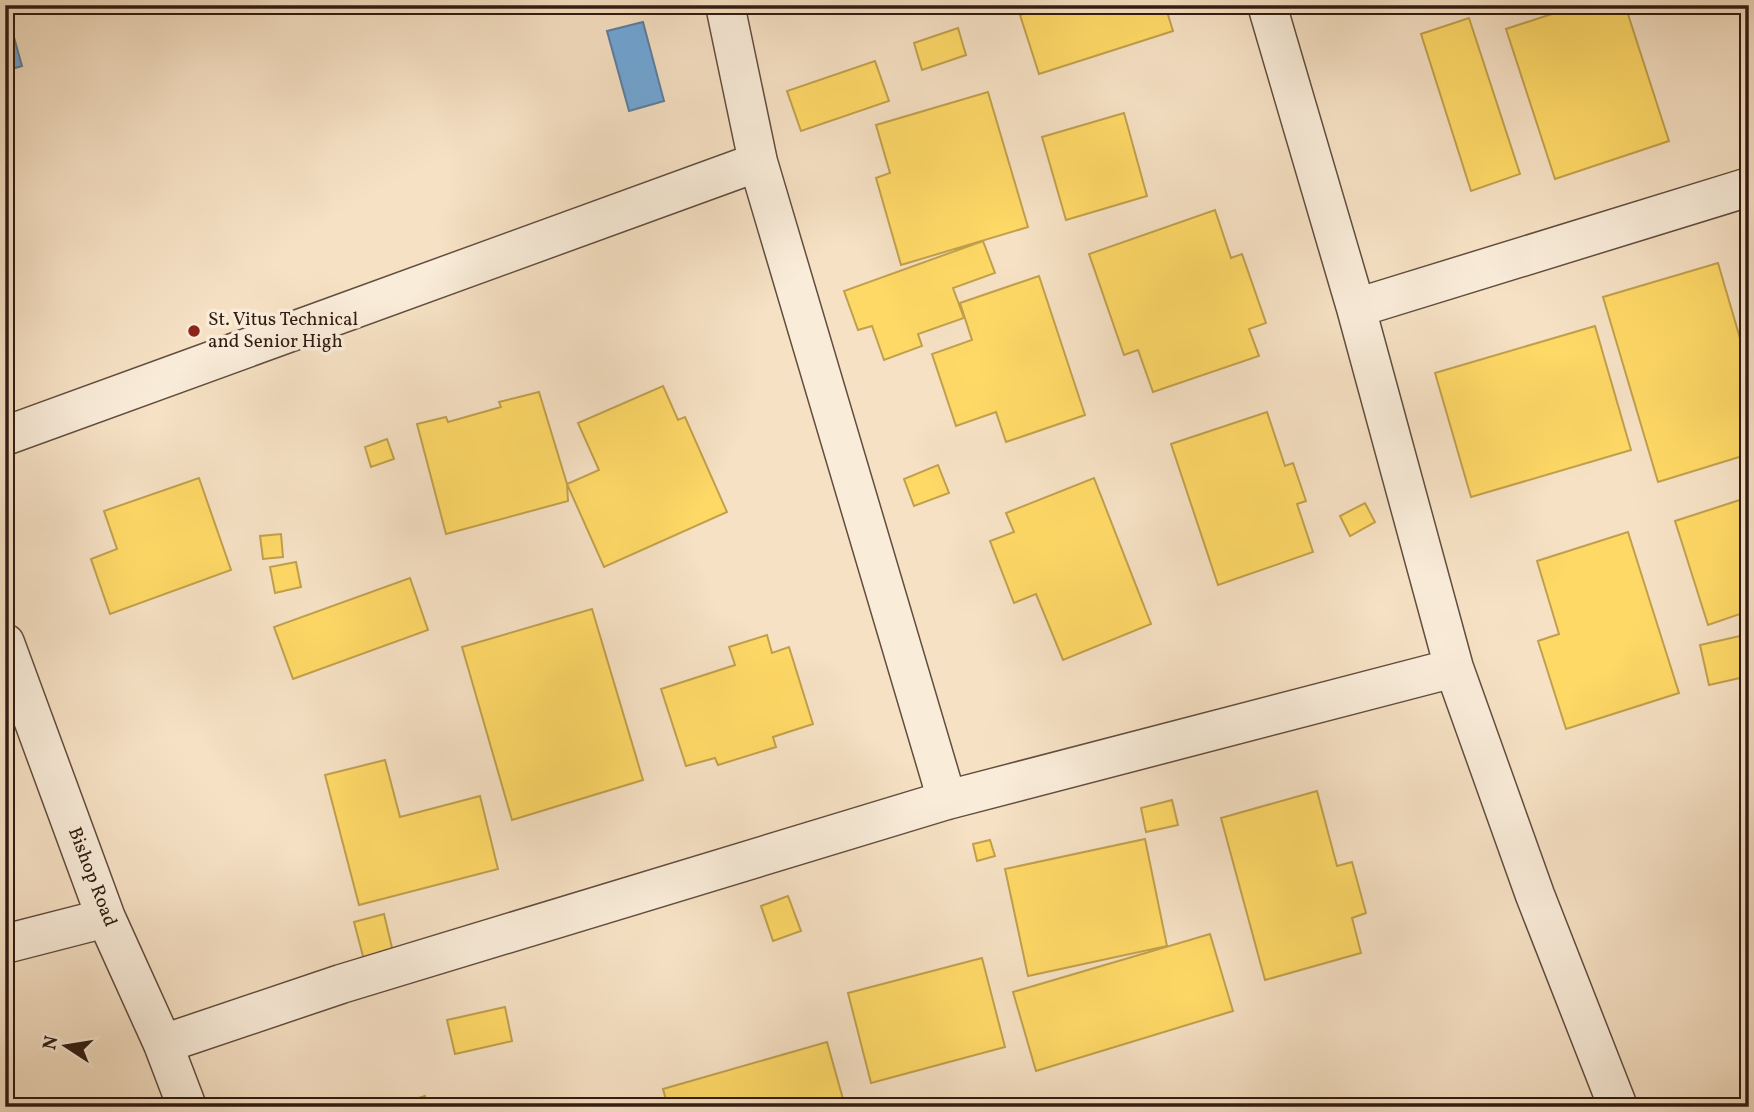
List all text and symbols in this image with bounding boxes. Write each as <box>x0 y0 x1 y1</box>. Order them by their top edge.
place label: St. Vitus Technical and Senior High <box>208 307 359 355</box>
marker: St. Vitus Technical and Senior High <box>186 323 202 339</box>
street label: Bishop Road <box>61 823 123 931</box>
north arrow <box>32 1010 102 1080</box>
text: N <box>37 1033 66 1052</box>

